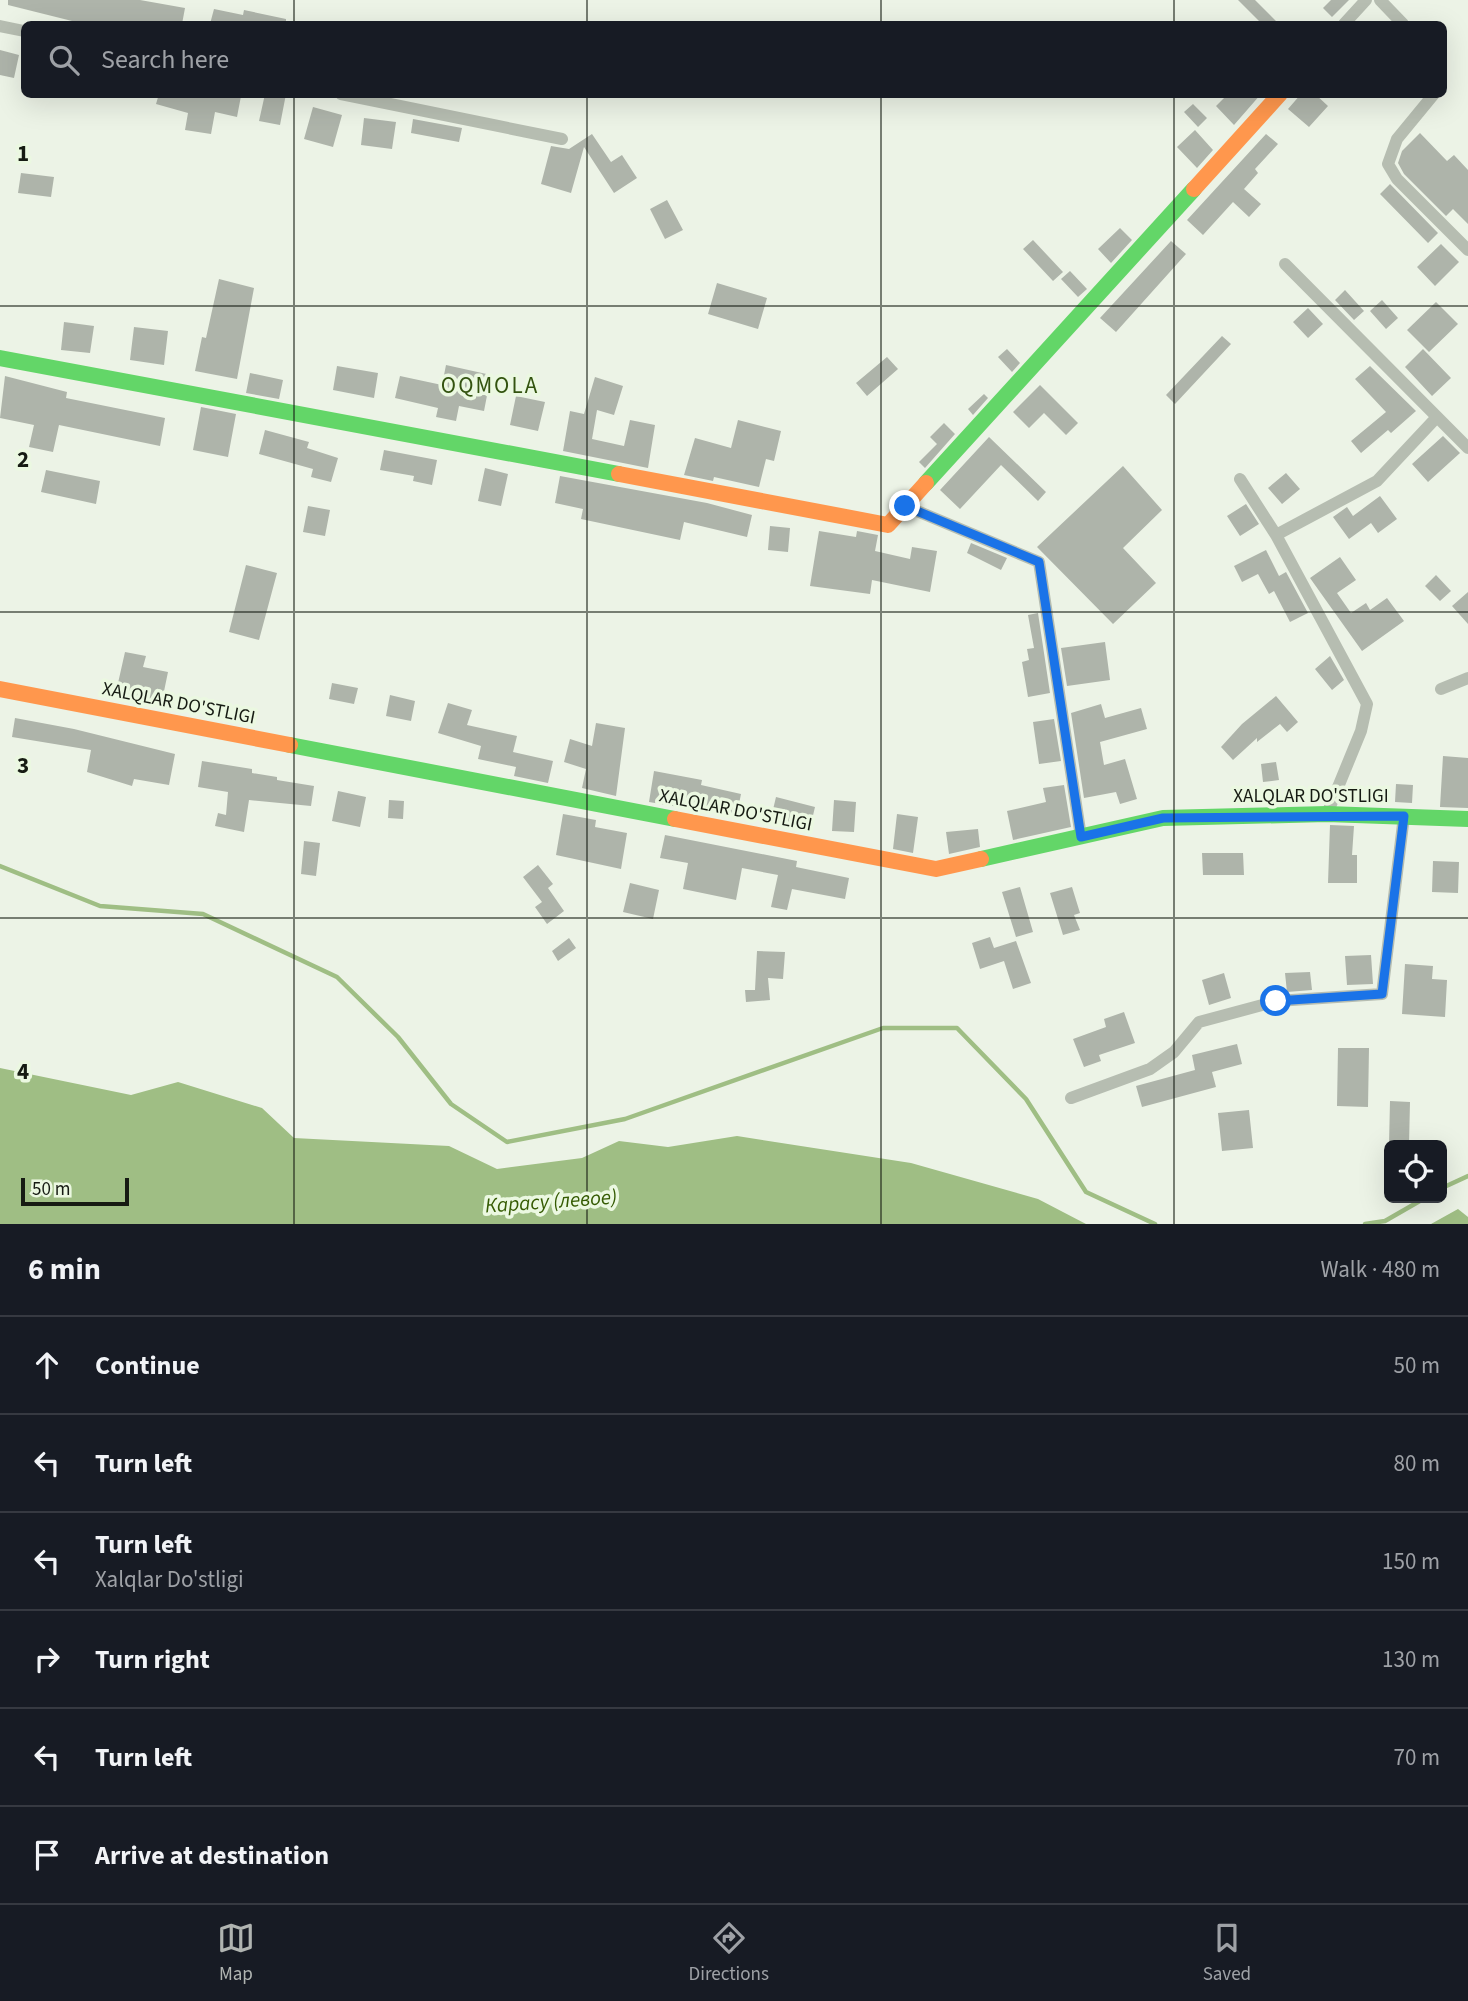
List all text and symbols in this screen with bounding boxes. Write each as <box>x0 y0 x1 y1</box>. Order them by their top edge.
search box <box>21 21 1447 98</box>
icon: search <box>45 41 83 79</box>
text: Search here <box>101 41 229 78</box>
text: 1 <box>17 137 29 170</box>
district label: OQMOLA <box>441 369 539 402</box>
text: 2 <box>17 443 29 476</box>
route end <box>889 490 920 521</box>
street label: XALQLAR DO'STLIGI <box>100 675 258 732</box>
text: 3 <box>17 749 29 782</box>
street label: XALQLAR DO'STLIGI <box>657 782 815 839</box>
street label: XALQLAR DO'STLIGI <box>1233 783 1389 810</box>
route start <box>1260 985 1291 1016</box>
text: 4 <box>17 1055 29 1088</box>
map controls <box>1384 1140 1447 1203</box>
button: locate <box>1384 1140 1447 1203</box>
scale bar <box>21 1175 130 1207</box>
text: 50 m <box>32 1176 70 1203</box>
water label: Карасу (левое) <box>484 1181 618 1221</box>
text: 6 min <box>28 1248 101 1291</box>
text: Walk · 480 m <box>1321 1253 1440 1286</box>
icon: ahead <box>28 1346 66 1384</box>
text: Continue <box>95 1347 200 1384</box>
text: 50 m <box>1393 1349 1440 1382</box>
icon: left <box>28 1444 66 1482</box>
text: Turn left <box>95 1445 192 1482</box>
text: 80 m <box>1393 1447 1440 1480</box>
text: Turn left <box>95 1526 192 1563</box>
icon: left <box>28 1542 66 1580</box>
text: 150 m <box>1382 1545 1440 1578</box>
text: Xalqlar Do'stligi <box>95 1563 244 1596</box>
icon: right <box>28 1640 66 1678</box>
text: Turn right <box>95 1641 210 1678</box>
text: 130 m <box>1382 1643 1440 1676</box>
icon: left <box>28 1738 66 1776</box>
text: Turn left <box>95 1739 192 1776</box>
text: 70 m <box>1393 1741 1440 1774</box>
icon: arrive <box>28 1836 66 1874</box>
text: Arrive at destination <box>95 1837 329 1874</box>
tab: Map <box>217 1919 255 1988</box>
tab: Directions <box>689 1919 769 1988</box>
tab: Saved <box>1203 1919 1251 1988</box>

